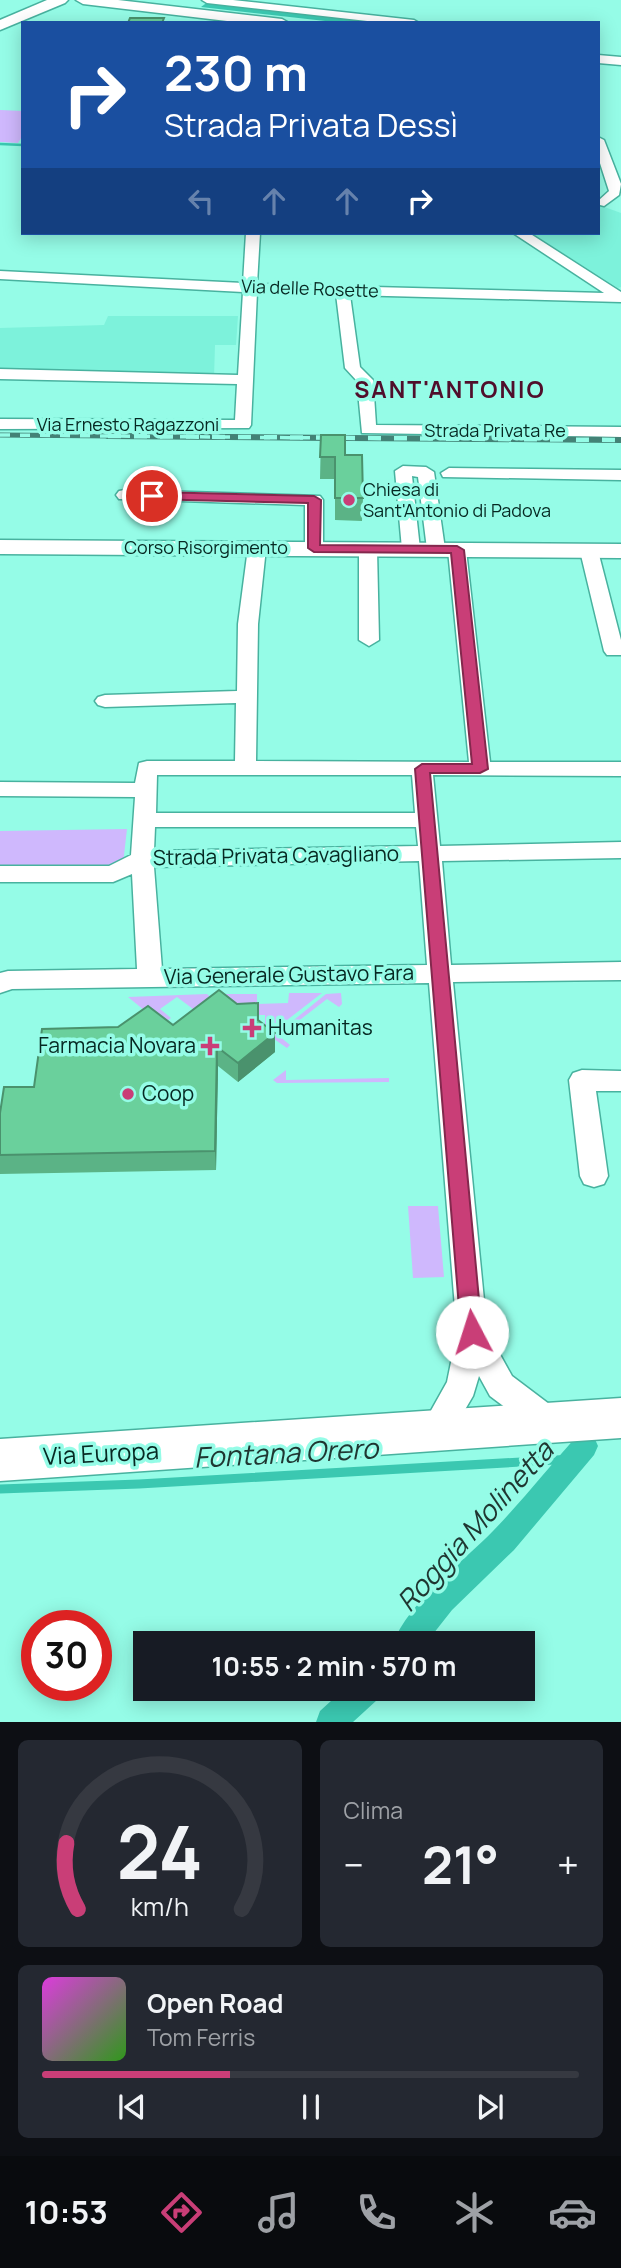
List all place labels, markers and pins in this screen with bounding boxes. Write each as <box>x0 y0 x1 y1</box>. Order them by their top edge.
pin <box>122 466 182 526</box>
place label: Chiesa di Sant'Antonio di Padova <box>363 477 551 522</box>
marker: Chiesa di Sant'Antonio di Padova <box>341 492 357 508</box>
place label: Humanitas <box>268 1013 373 1041</box>
marker: Humanitas <box>242 1018 262 1038</box>
place label: Farmacia Novara <box>38 1031 196 1059</box>
marker: Farmacia Novara <box>202 1038 218 1054</box>
place label: Coop <box>142 1079 194 1107</box>
marker: Coop <box>120 1086 136 1102</box>

